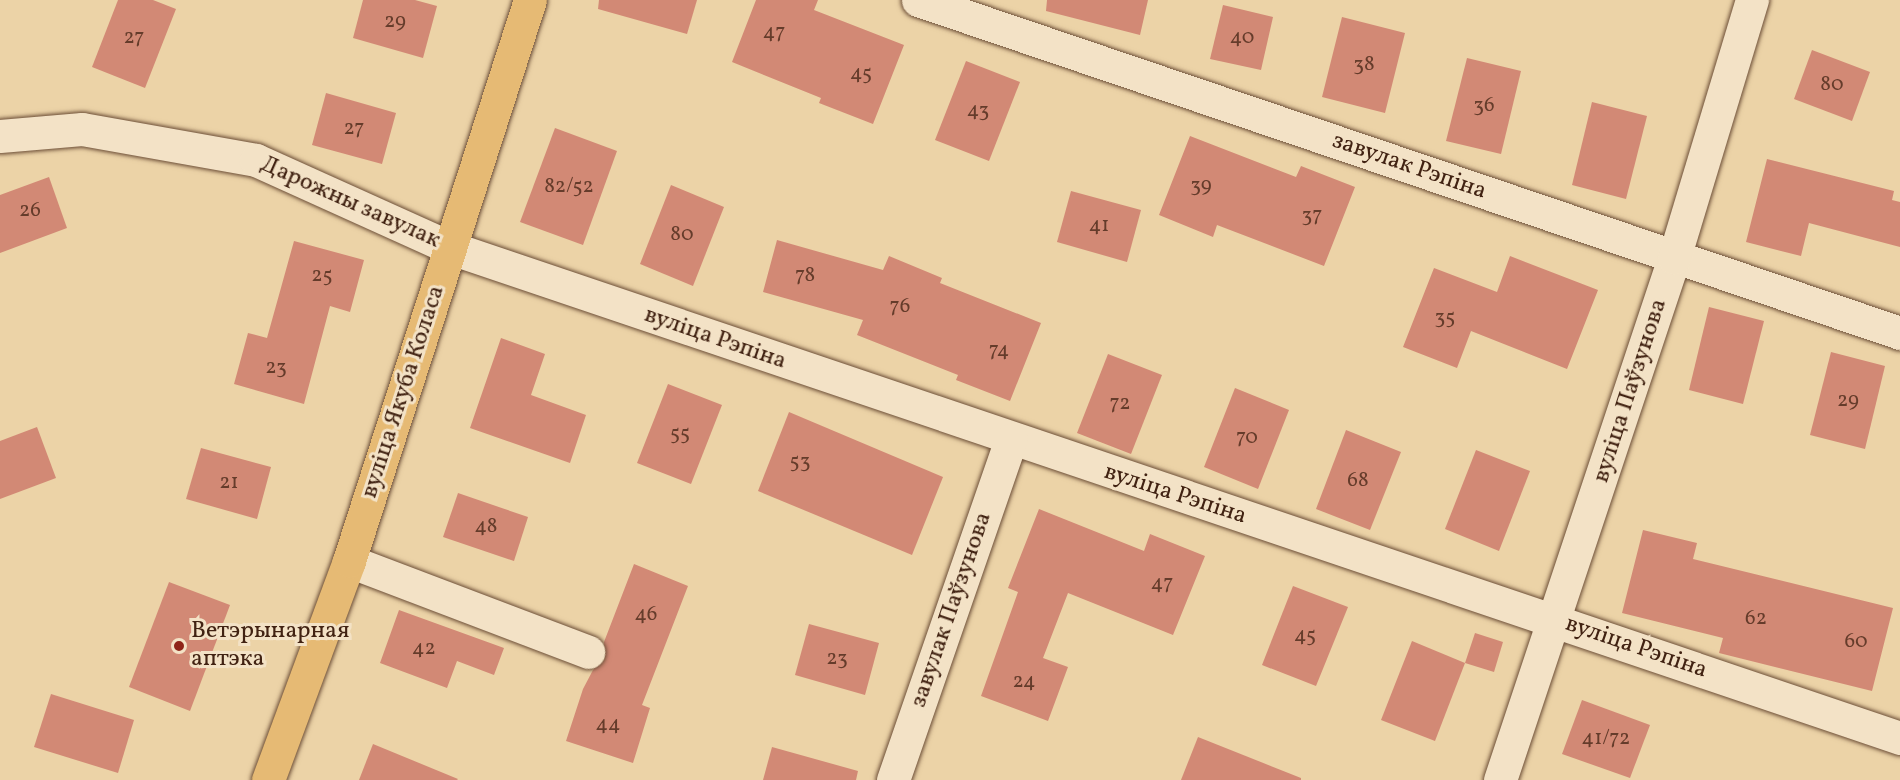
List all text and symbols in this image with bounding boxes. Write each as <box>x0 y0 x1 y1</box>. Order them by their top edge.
house number: 29 <box>384 9 406 35</box>
house number: 47 <box>763 20 785 46</box>
house number: 27 <box>124 25 144 51</box>
house number: 40 <box>1230 25 1254 51</box>
house number: 38 <box>1353 52 1375 78</box>
house number: 45 <box>850 61 872 87</box>
house number: 80 <box>1820 72 1844 98</box>
house number: 36 <box>1473 93 1495 119</box>
house number: 43 <box>967 98 989 124</box>
house number: 27 <box>344 116 364 142</box>
street label: завулак Рэпіна <box>1328 127 1490 207</box>
street label: Дарожны завулак <box>256 150 444 256</box>
house number: 39 <box>1190 173 1212 199</box>
house number: 82/52 <box>544 174 594 200</box>
house number: 26 <box>19 198 41 224</box>
house number: 37 <box>1302 203 1322 229</box>
house number: 41 <box>1089 213 1109 239</box>
house number: 80 <box>670 222 694 248</box>
house number: 25 <box>311 263 333 289</box>
house number: 78 <box>795 263 815 289</box>
street label: вуліца Якуба Коласа <box>356 282 452 502</box>
house number: 76 <box>890 294 910 320</box>
street label: вуліца Паўзунова <box>1588 296 1674 486</box>
street label: вуліца Рэпіна <box>640 301 790 377</box>
house number: 35 <box>1435 305 1455 331</box>
house number: 74 <box>989 338 1009 364</box>
house number: 23 <box>265 355 287 381</box>
house number: 29 <box>1837 388 1859 414</box>
house number: 72 <box>1109 391 1131 417</box>
house number: 55 <box>670 421 690 447</box>
house number: 70 <box>1236 425 1258 451</box>
house number: 53 <box>790 449 810 475</box>
street label: вуліца Рэпіна <box>1100 458 1250 532</box>
house number: 68 <box>1347 468 1369 494</box>
house number: 21 <box>219 470 239 496</box>
street label: завулак Паўзунова <box>905 509 999 711</box>
house number: 48 <box>475 514 497 540</box>
house number: 47 <box>1151 571 1173 597</box>
house number: 46 <box>635 602 657 628</box>
house number: 62 <box>1745 606 1767 632</box>
street label: вуліца Рэпіна <box>1561 610 1711 686</box>
place label: Ветэрынарная аптэка <box>191 618 350 674</box>
house number: 45 <box>1294 623 1316 649</box>
house number: 60 <box>1844 629 1868 655</box>
house number: 42 <box>412 636 436 662</box>
marker: Ветэрынарная аптэка <box>172 639 186 653</box>
house number: 23 <box>826 646 848 672</box>
house number: 24 <box>1012 669 1036 695</box>
house number: 44 <box>595 712 621 738</box>
house number: 41/72 <box>1582 726 1630 752</box>

